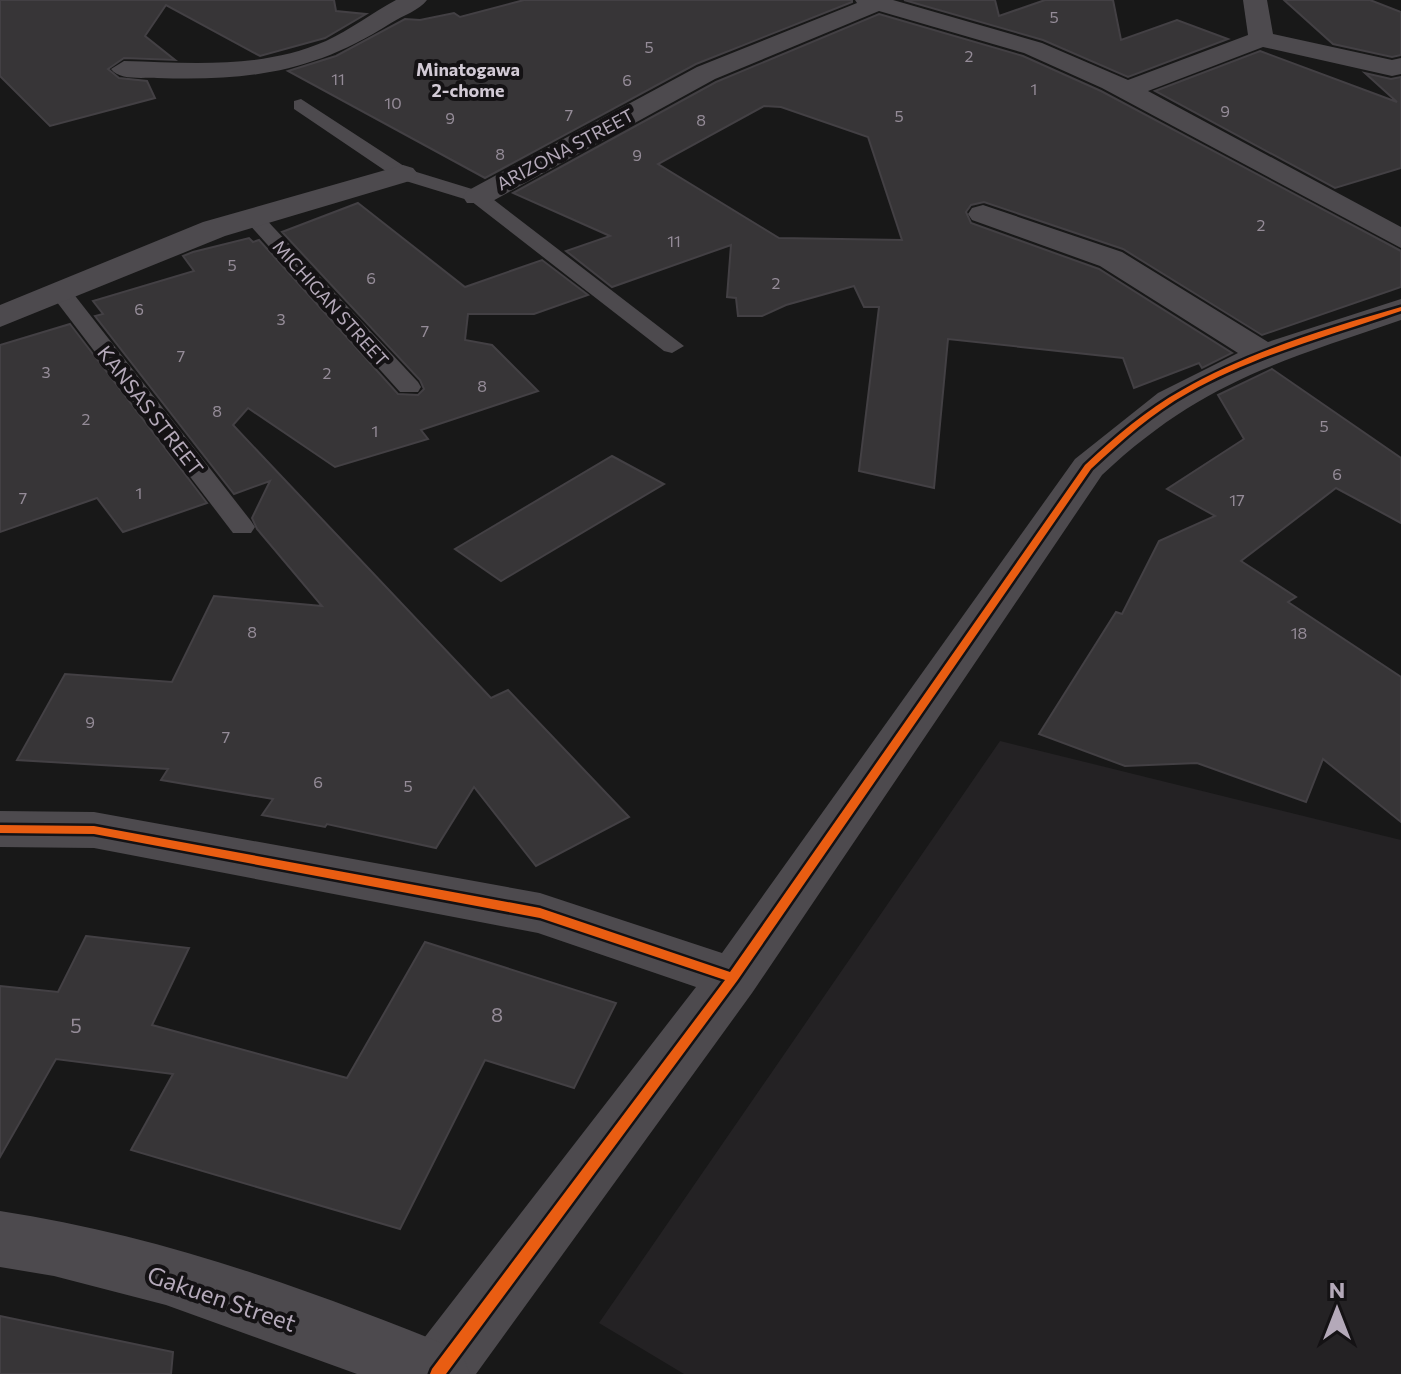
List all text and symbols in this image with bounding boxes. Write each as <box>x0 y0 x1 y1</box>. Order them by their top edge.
house number: 5 <box>1049 7 1059 26</box>
house number: 5 <box>644 37 654 56</box>
house number: 2 <box>965 46 974 65</box>
district label: Minatogawa 2-chome <box>416 58 520 101</box>
house number: 11 <box>331 69 345 88</box>
house number: 6 <box>622 70 632 89</box>
house number: 1 <box>1031 79 1037 98</box>
house number: 10 <box>384 93 402 112</box>
house number: 9 <box>1220 101 1230 120</box>
street label: ARIZONA STREET <box>493 104 637 194</box>
house number: 7 <box>565 105 573 124</box>
house number: 5 <box>894 106 904 125</box>
house number: 9 <box>445 108 455 127</box>
house number: 8 <box>696 110 706 129</box>
house number: 8 <box>495 144 505 163</box>
house number: 9 <box>632 145 642 164</box>
house number: 2 <box>1257 215 1266 234</box>
house number: 11 <box>667 231 681 250</box>
street label: MICHIGAN STREET <box>268 235 394 371</box>
house number: 5 <box>227 255 237 274</box>
house number: 6 <box>366 268 376 287</box>
house number: 2 <box>772 273 781 292</box>
house number: 6 <box>134 299 144 318</box>
house number: 3 <box>276 309 286 328</box>
house number: 7 <box>421 321 429 340</box>
street label: KANSAS STREET <box>93 340 209 480</box>
house number: 7 <box>177 346 185 365</box>
house number: 3 <box>41 362 51 381</box>
house number: 2 <box>323 363 332 382</box>
house number: 8 <box>477 376 487 395</box>
house number: 8 <box>212 401 222 420</box>
house number: 2 <box>82 409 91 428</box>
house number: 5 <box>1319 416 1329 435</box>
house number: 1 <box>372 421 378 440</box>
house number: 6 <box>1332 464 1342 483</box>
house number: 1 <box>136 483 142 502</box>
house number: 7 <box>19 488 27 507</box>
house number: 17 <box>1229 490 1245 509</box>
house number: 8 <box>247 622 257 641</box>
house number: 18 <box>1291 623 1307 642</box>
house number: 9 <box>85 712 95 731</box>
house number: 7 <box>222 727 230 746</box>
house number: 6 <box>313 772 323 791</box>
house number: 5 <box>403 776 413 795</box>
house number: 8 <box>491 1002 503 1026</box>
house number: 5 <box>70 1013 82 1037</box>
street label: Gakuen Street <box>144 1259 300 1337</box>
north arrow <box>1297 1270 1377 1350</box>
text: N <box>1329 1276 1345 1303</box>

